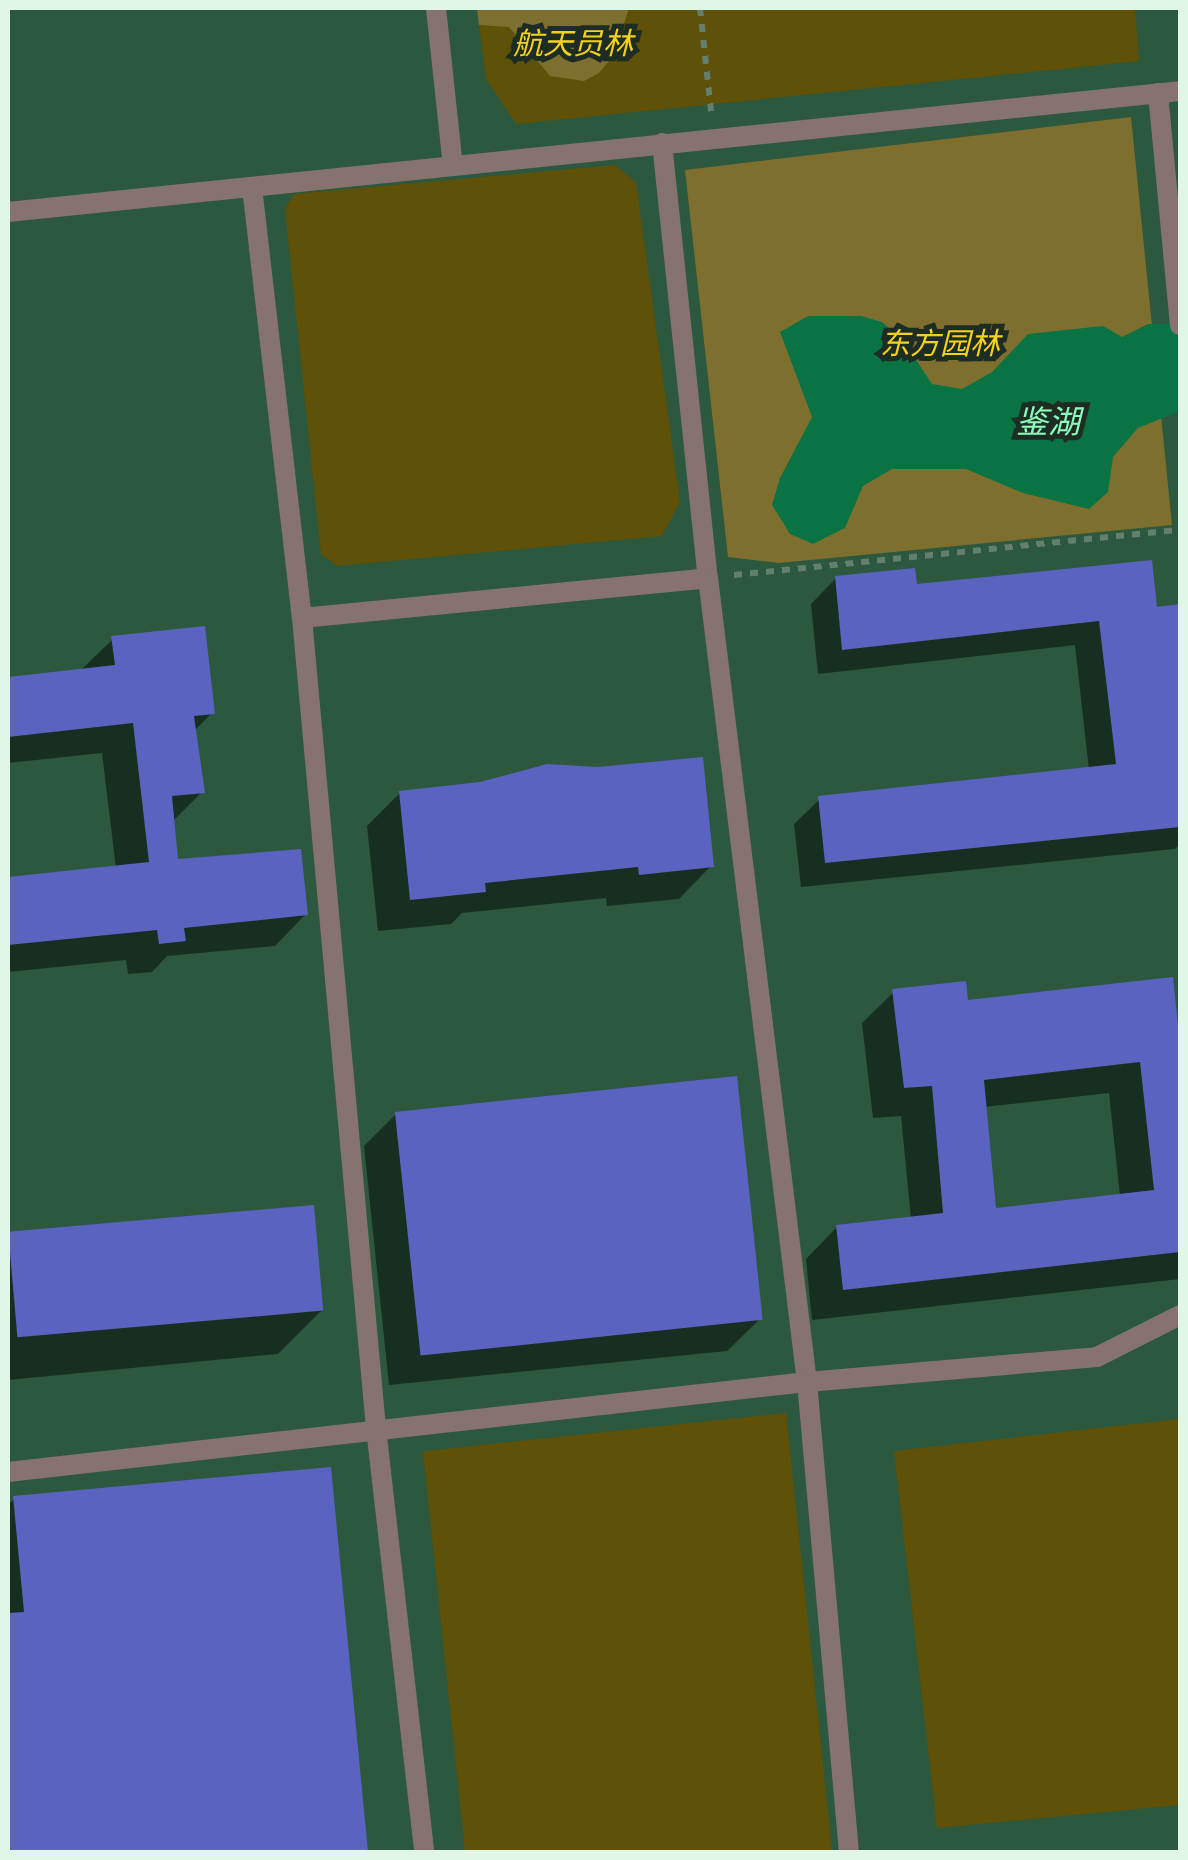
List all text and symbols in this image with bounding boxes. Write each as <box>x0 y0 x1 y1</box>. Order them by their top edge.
park label: 航天员林 <box>513 25 633 61</box>
park label: 东方园林 <box>880 325 1000 361</box>
water label: 鉴湖 <box>1016 403 1080 441</box>

